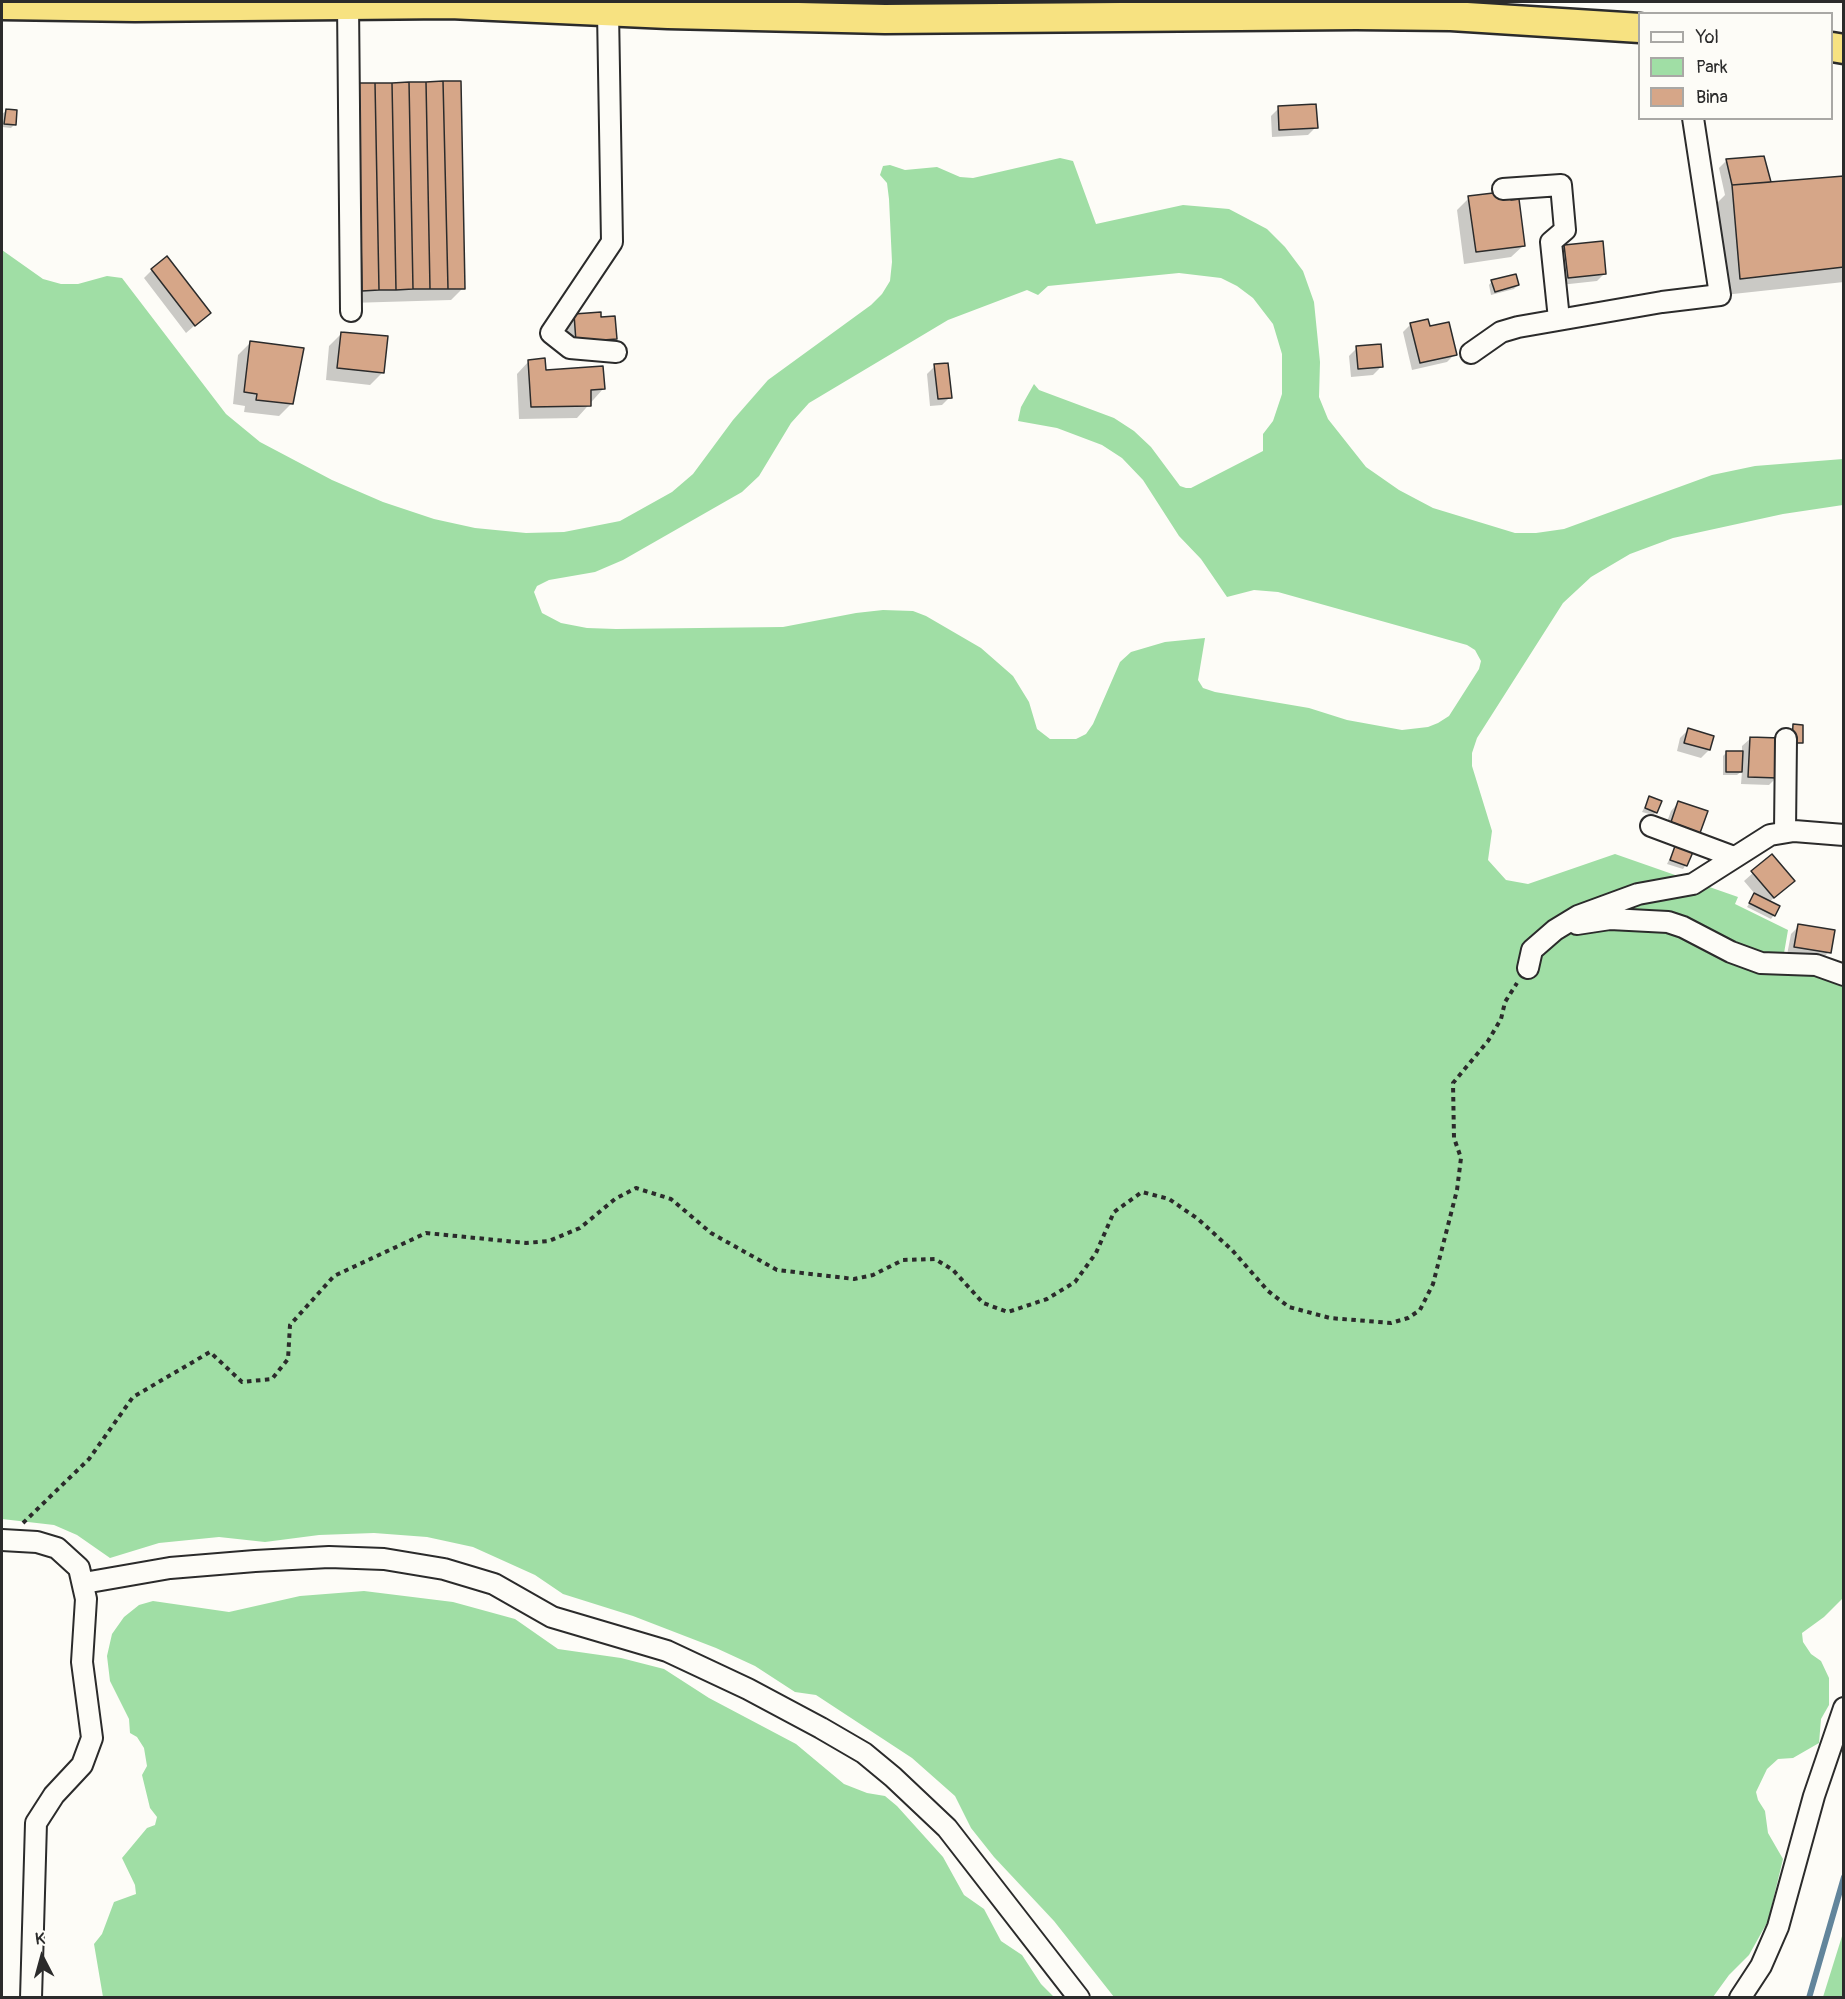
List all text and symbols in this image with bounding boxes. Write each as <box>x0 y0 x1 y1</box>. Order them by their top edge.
legend <box>1638 12 1833 120</box>
text: Yol <box>1696 26 1719 49</box>
text: Park <box>1696 56 1728 79</box>
text: Bina <box>1696 86 1728 109</box>
north arrow <box>12 1927 72 1987</box>
text: K <box>34 1929 46 1950</box>

